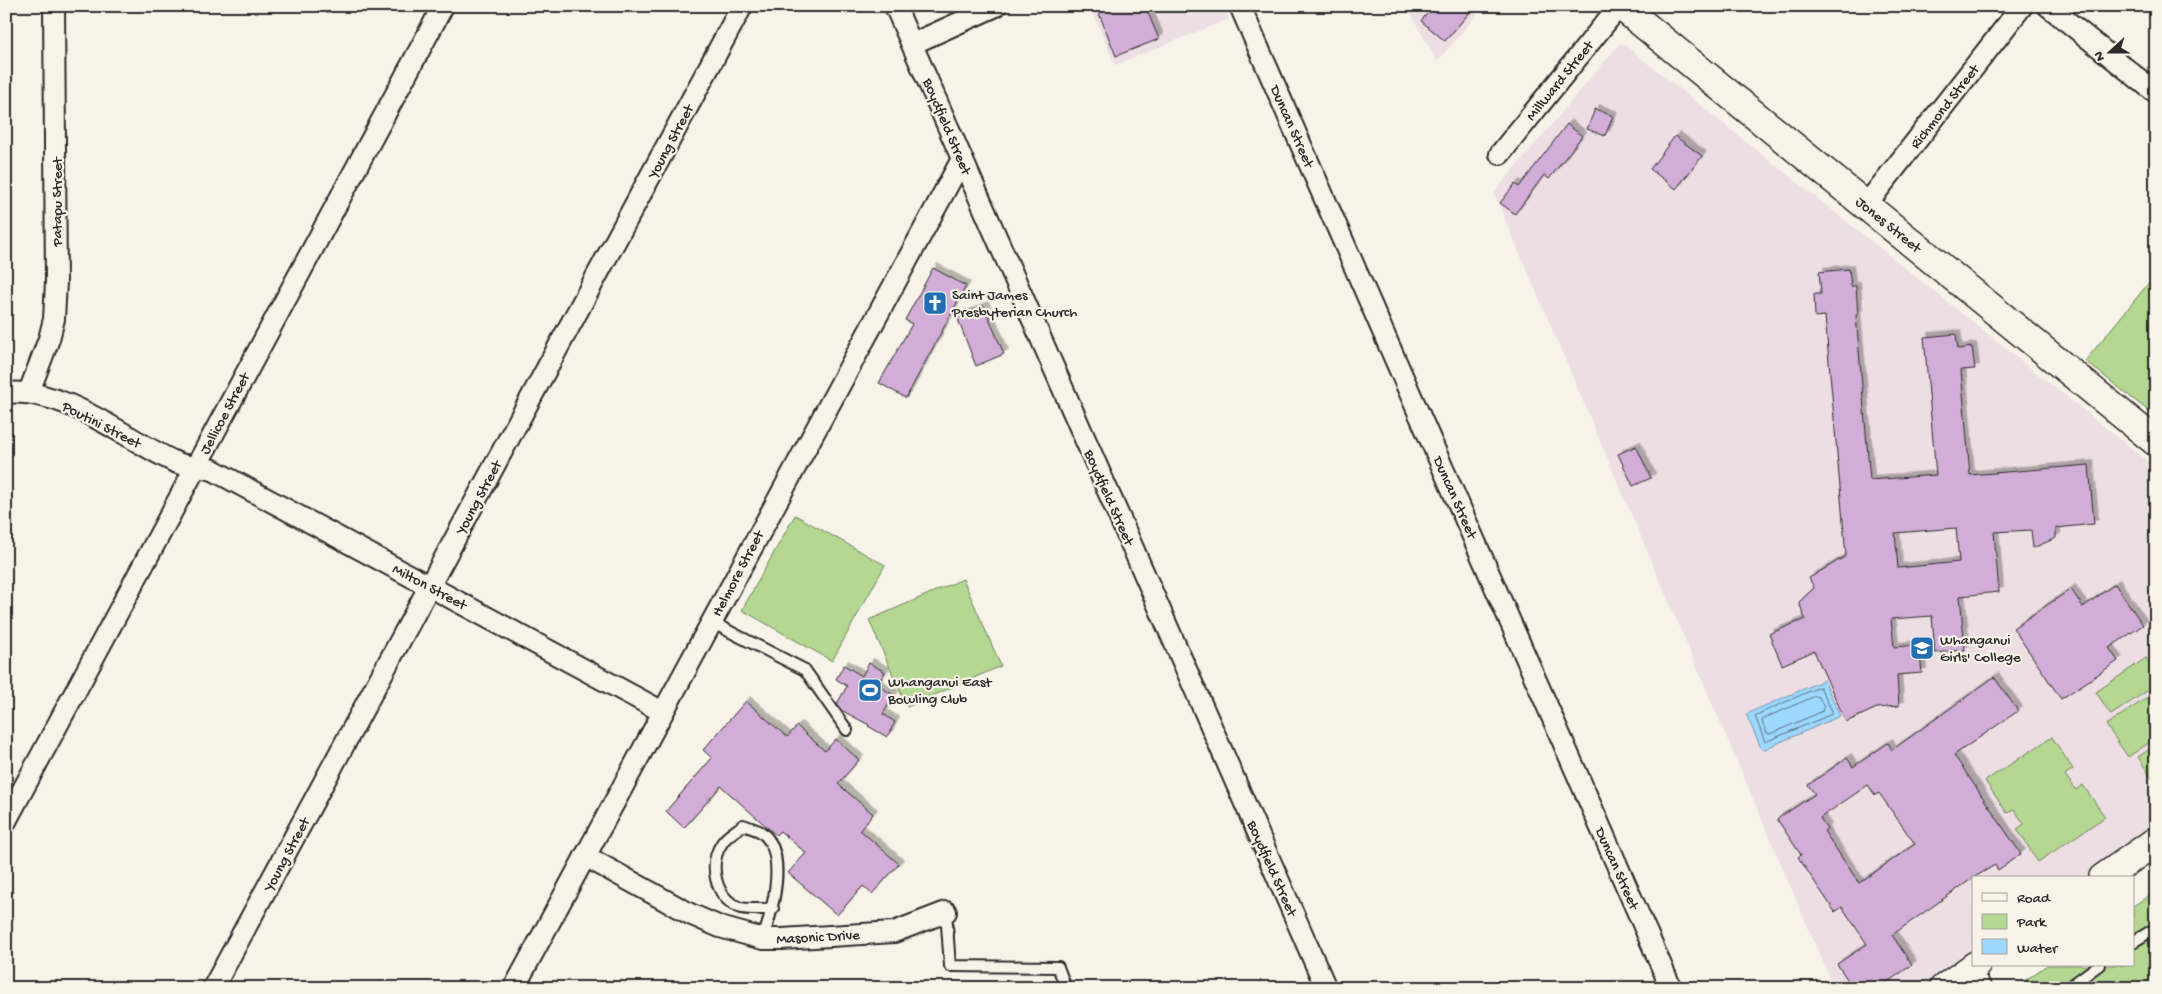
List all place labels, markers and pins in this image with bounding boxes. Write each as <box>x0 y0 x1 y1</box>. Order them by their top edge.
place label: Saint James Presbyterian Church <box>951 287 1077 322</box>
church icon: Saint James Presbyterian Church <box>922 290 948 316</box>
place label: Whanganui Girls' College <box>1940 632 2021 667</box>
school or university icon: Whanganui Girls' College <box>1909 635 1935 661</box>
place label: Whanganui East Bowling Club <box>887 674 993 709</box>
sports icon: Whanganui East Bowling Club <box>857 677 883 703</box>

